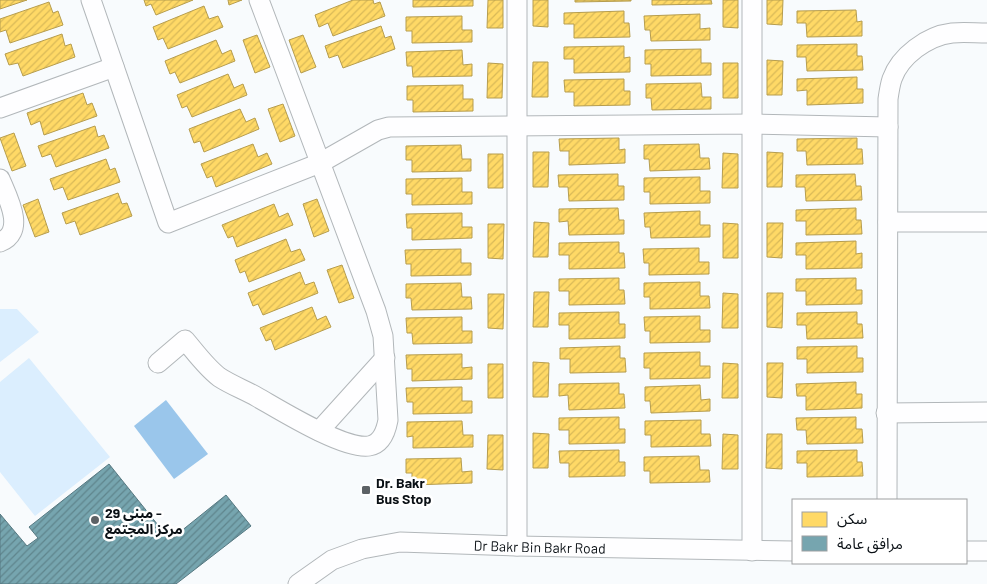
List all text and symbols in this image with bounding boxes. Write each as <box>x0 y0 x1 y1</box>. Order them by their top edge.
place label: Dr. Bakr Bus Stop <box>376 474 431 507</box>
marker: Dr. Bakr Bus Stop <box>360 484 372 496</box>
legend <box>792 499 967 564</box>
place label: مبنى 29 - مركز المجتمع <box>105 504 183 539</box>
text: سكن <box>837 509 868 528</box>
marker: مبنى 29 - مركز المجتمع <box>89 514 101 526</box>
text: مرافق عامة <box>837 534 903 554</box>
street label: Dr Bakr Bin Bakr Road <box>474 536 606 556</box>

